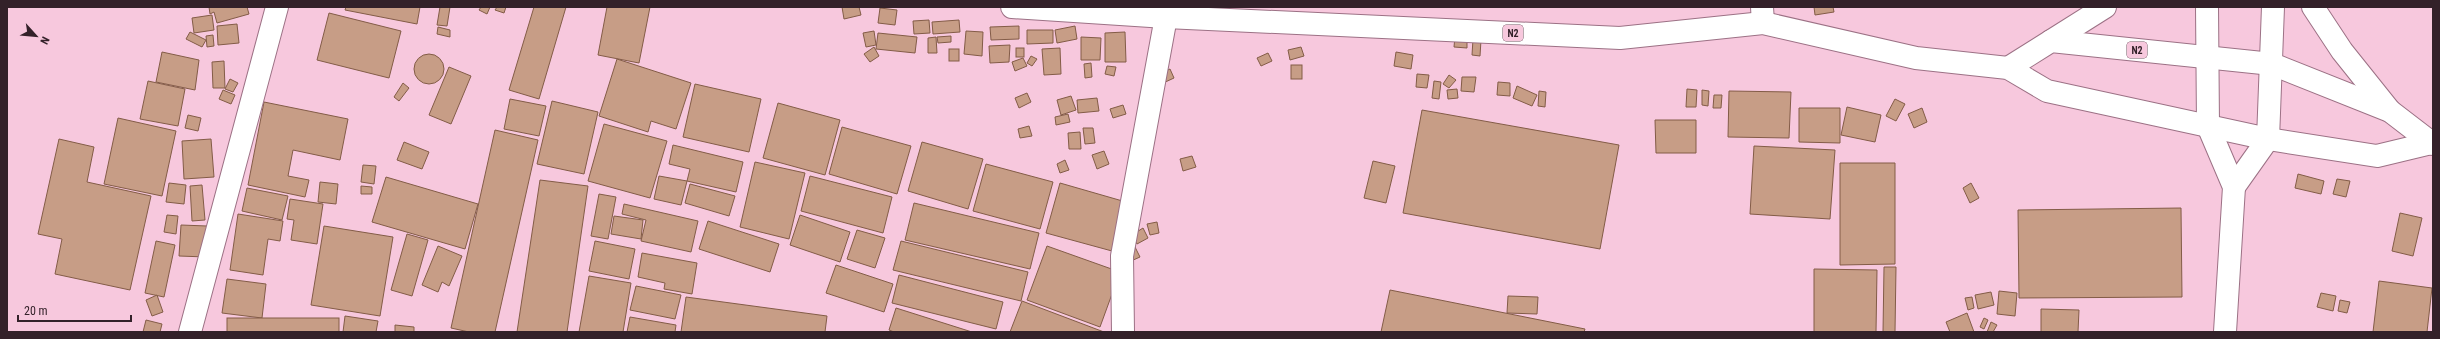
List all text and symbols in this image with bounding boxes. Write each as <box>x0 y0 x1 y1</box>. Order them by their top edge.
north arrow <box>16 16 56 56</box>
road number: N2 <box>1503 25 1523 41</box>
text: N <box>37 34 52 46</box>
road number: N2 <box>2127 42 2147 58</box>
scale bar <box>18 297 131 323</box>
text: 20 m <box>24 304 48 318</box>

